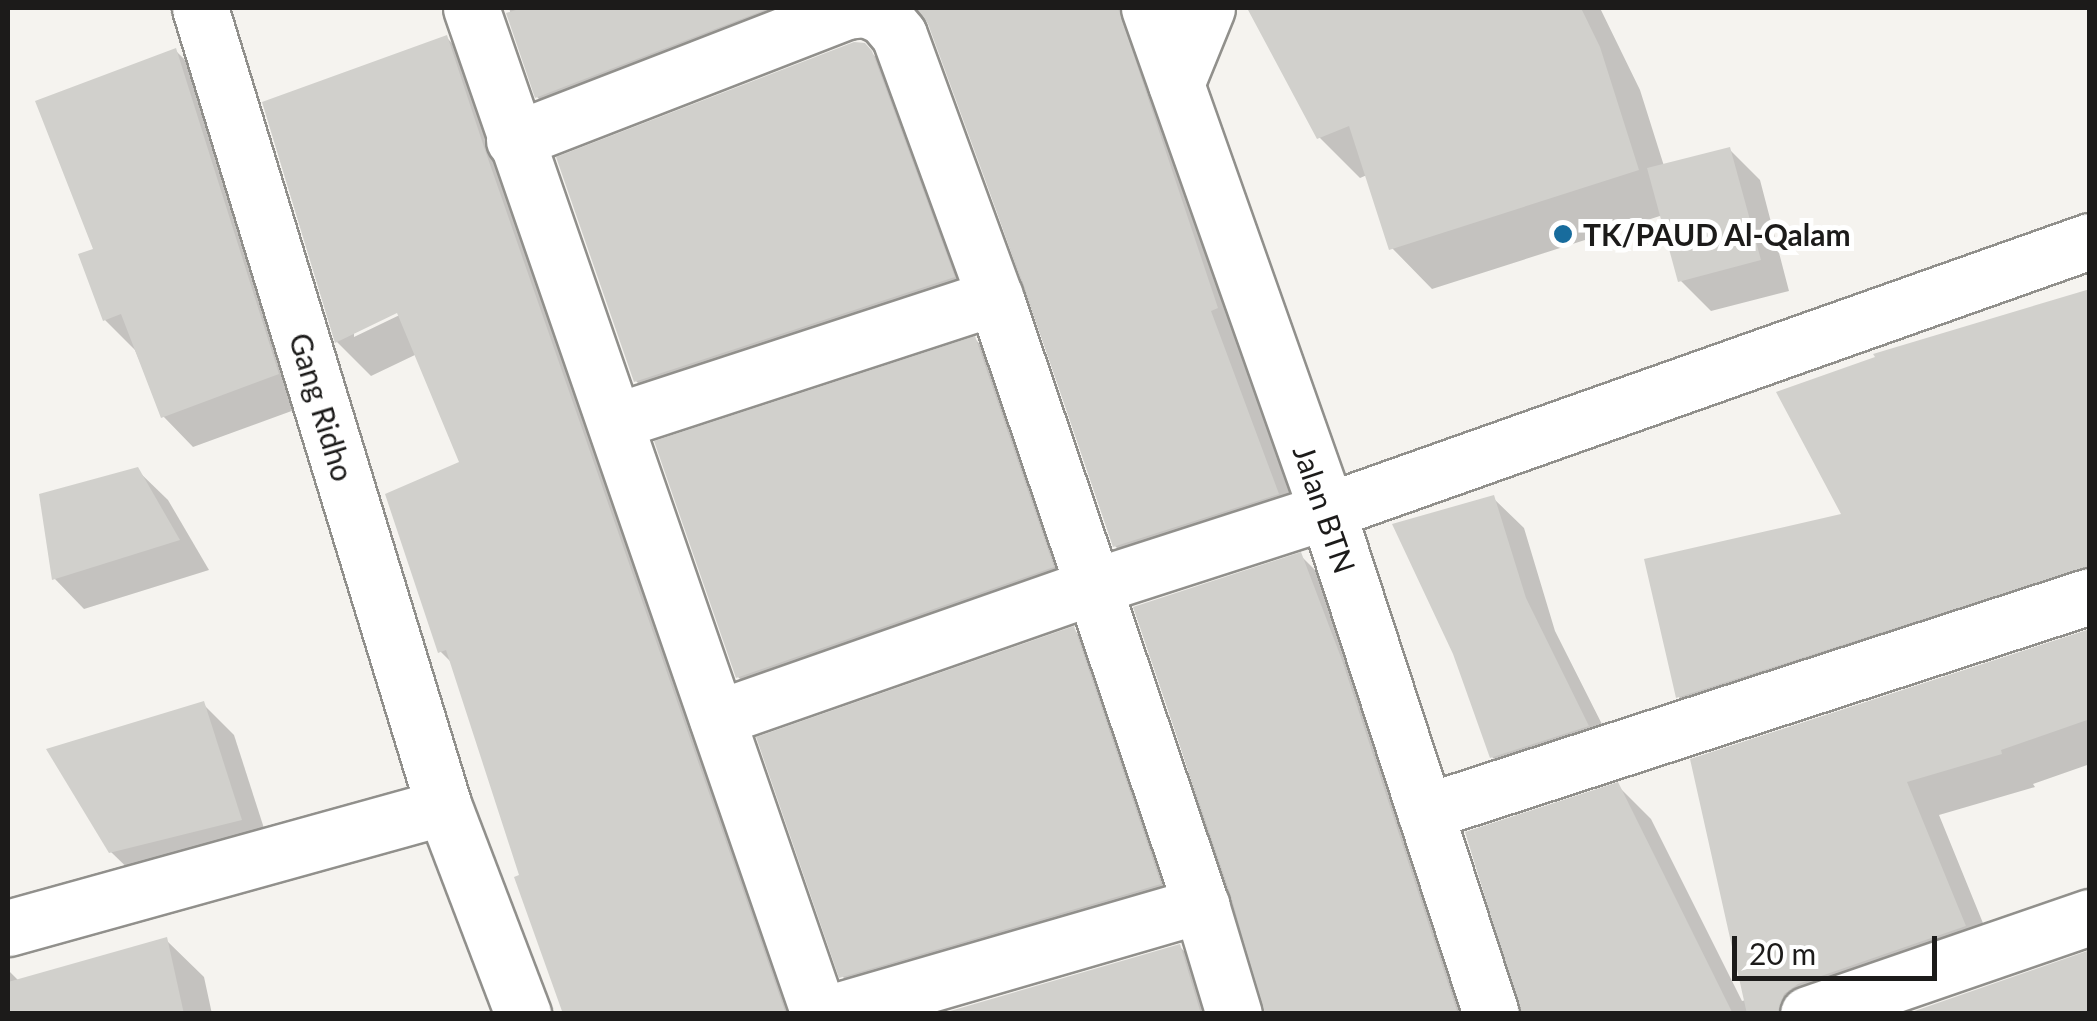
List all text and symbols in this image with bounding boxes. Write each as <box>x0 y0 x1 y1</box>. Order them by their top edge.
place label: TK/PAUD Al-Qalam <box>1583 216 1852 252</box>
marker: TK/PAUD Al-Qalam <box>1552 223 1574 245</box>
street label: Gang Ridho <box>282 329 362 485</box>
street label: Jalan BTN <box>1286 440 1364 578</box>
scale bar <box>1737 916 1942 978</box>
text: 20 m <box>1749 935 1816 971</box>

